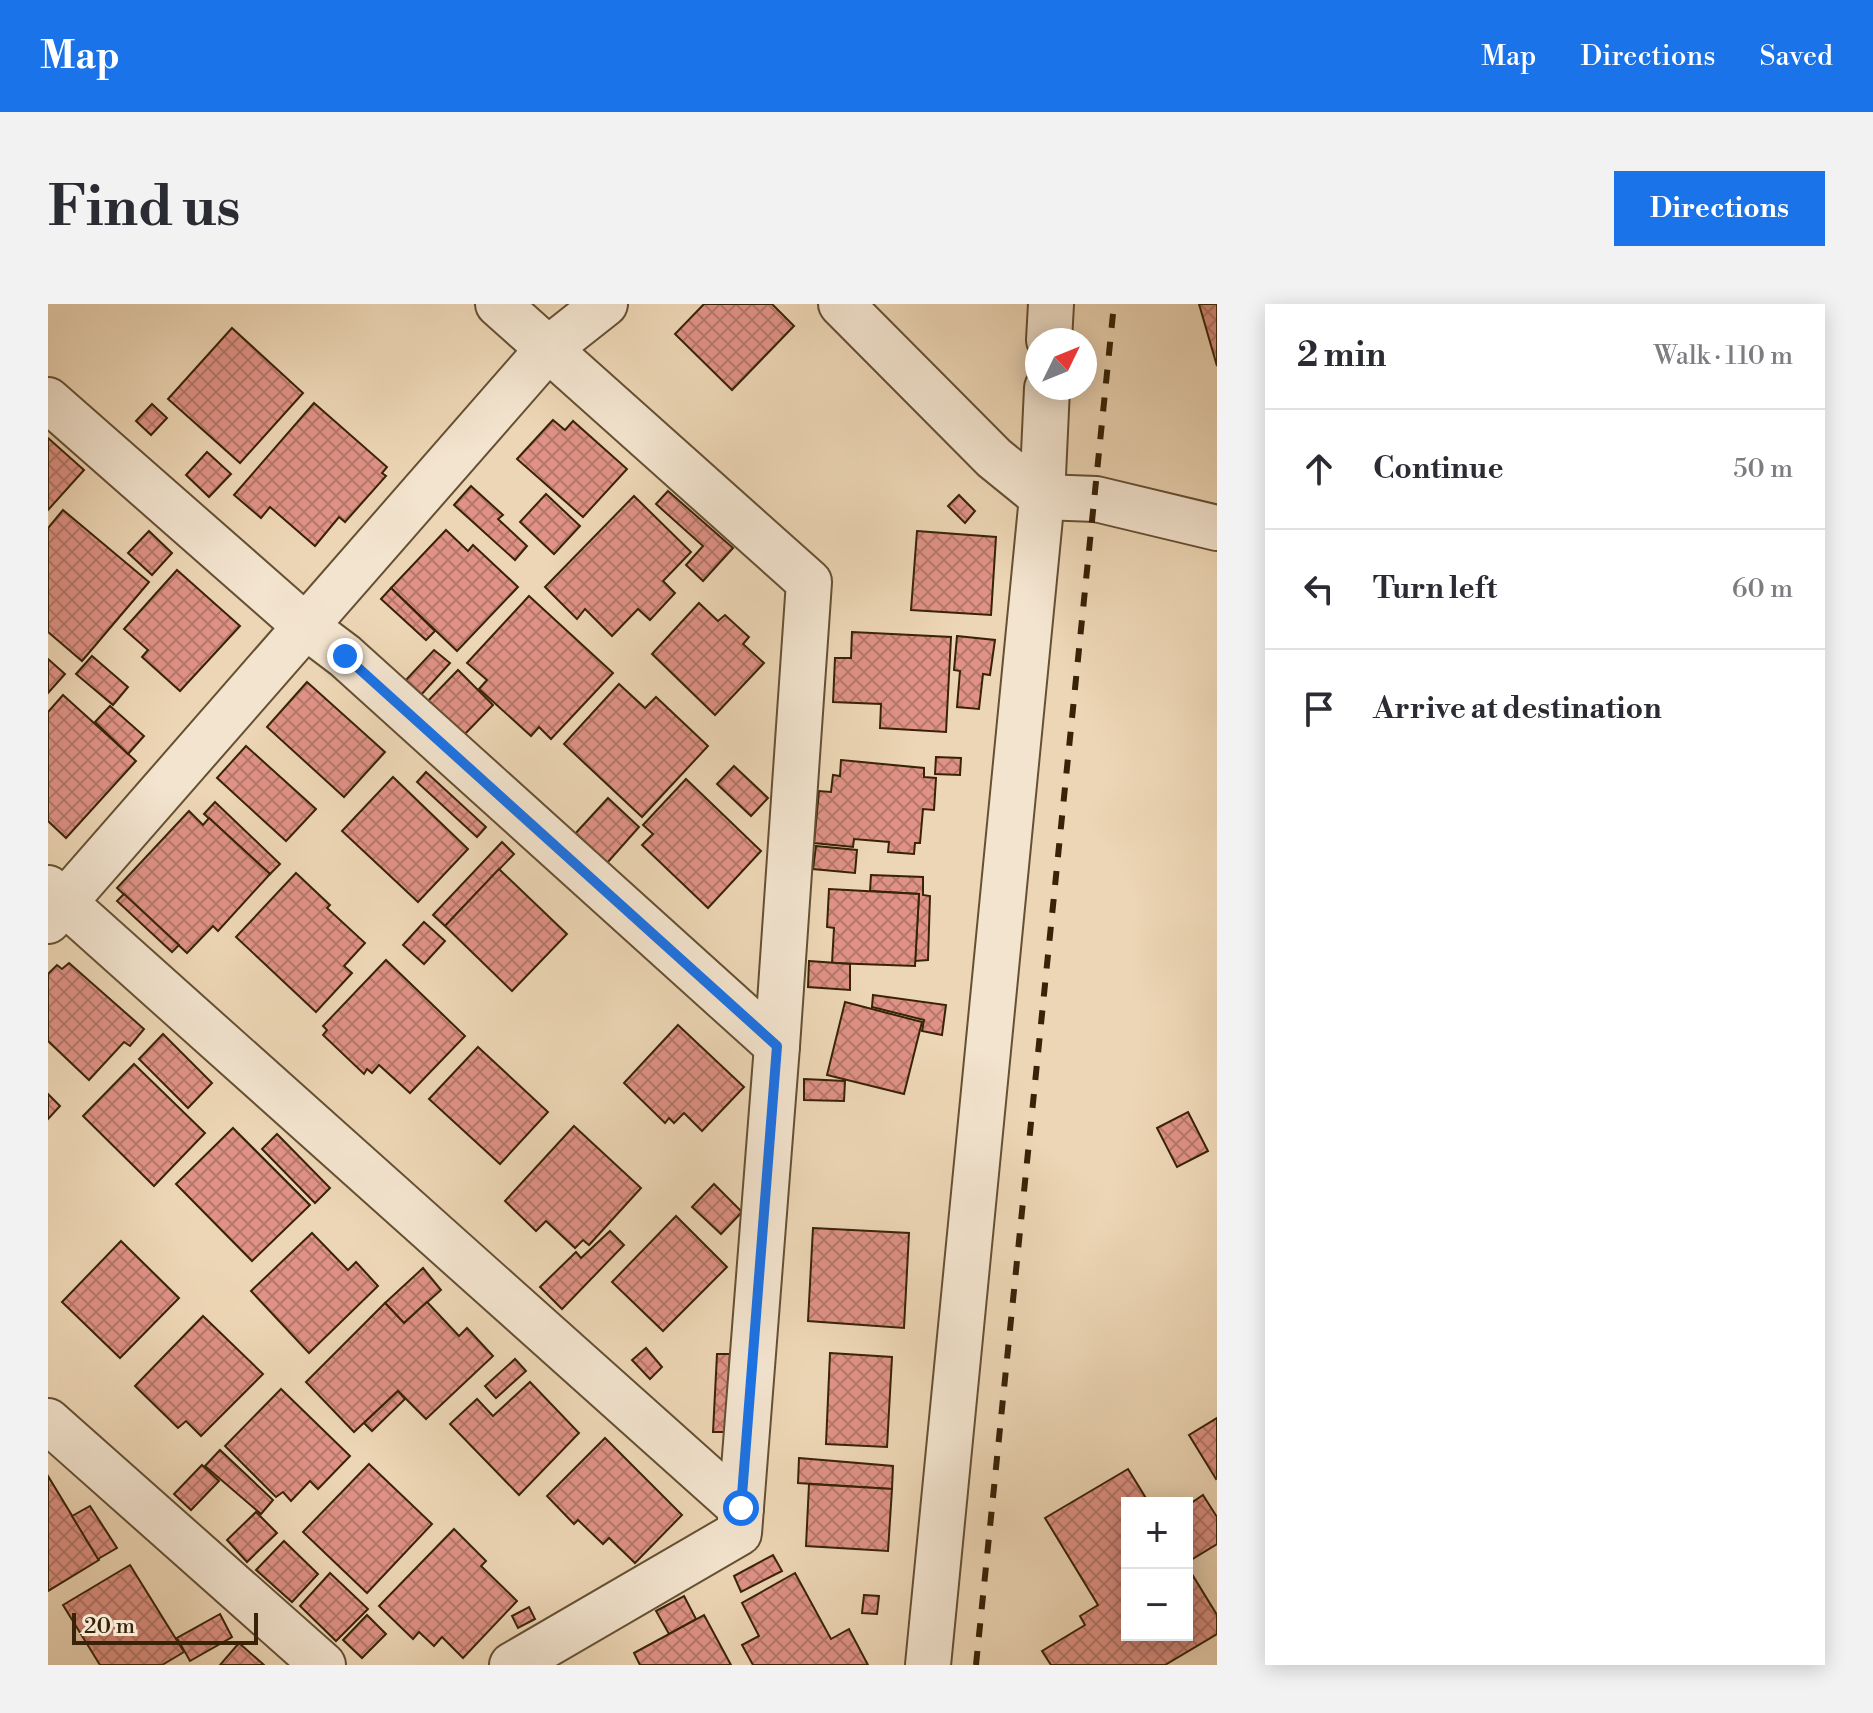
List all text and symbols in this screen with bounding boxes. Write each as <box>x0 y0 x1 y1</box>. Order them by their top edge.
text: Map <box>40 33 120 80</box>
text: Map <box>1481 39 1536 74</box>
text: Directions <box>1580 39 1715 74</box>
text: Saved <box>1759 39 1833 74</box>
button: Directions <box>1614 171 1825 246</box>
text: Find us <box>48 173 241 243</box>
north arrow <box>1025 328 1097 400</box>
text: 2 min <box>1297 335 1386 377</box>
text: Walk · 110 m <box>1654 340 1793 372</box>
icon: ahead <box>1297 447 1341 491</box>
text: Continue <box>1373 450 1504 488</box>
text: 50 m <box>1733 453 1793 485</box>
icon: left <box>1297 567 1341 611</box>
text: Turn left <box>1373 570 1497 608</box>
text: 60 m <box>1732 573 1793 605</box>
route end <box>327 638 363 674</box>
icon: arrive <box>1297 687 1341 731</box>
text: Arrive at destination <box>1373 690 1662 728</box>
route start <box>723 1490 759 1526</box>
map controls <box>1121 1497 1193 1641</box>
button: + <box>1121 1497 1193 1569</box>
button: − <box>1121 1569 1193 1641</box>
scale bar <box>72 1609 258 1645</box>
text: 20 m <box>84 1613 135 1640</box>

